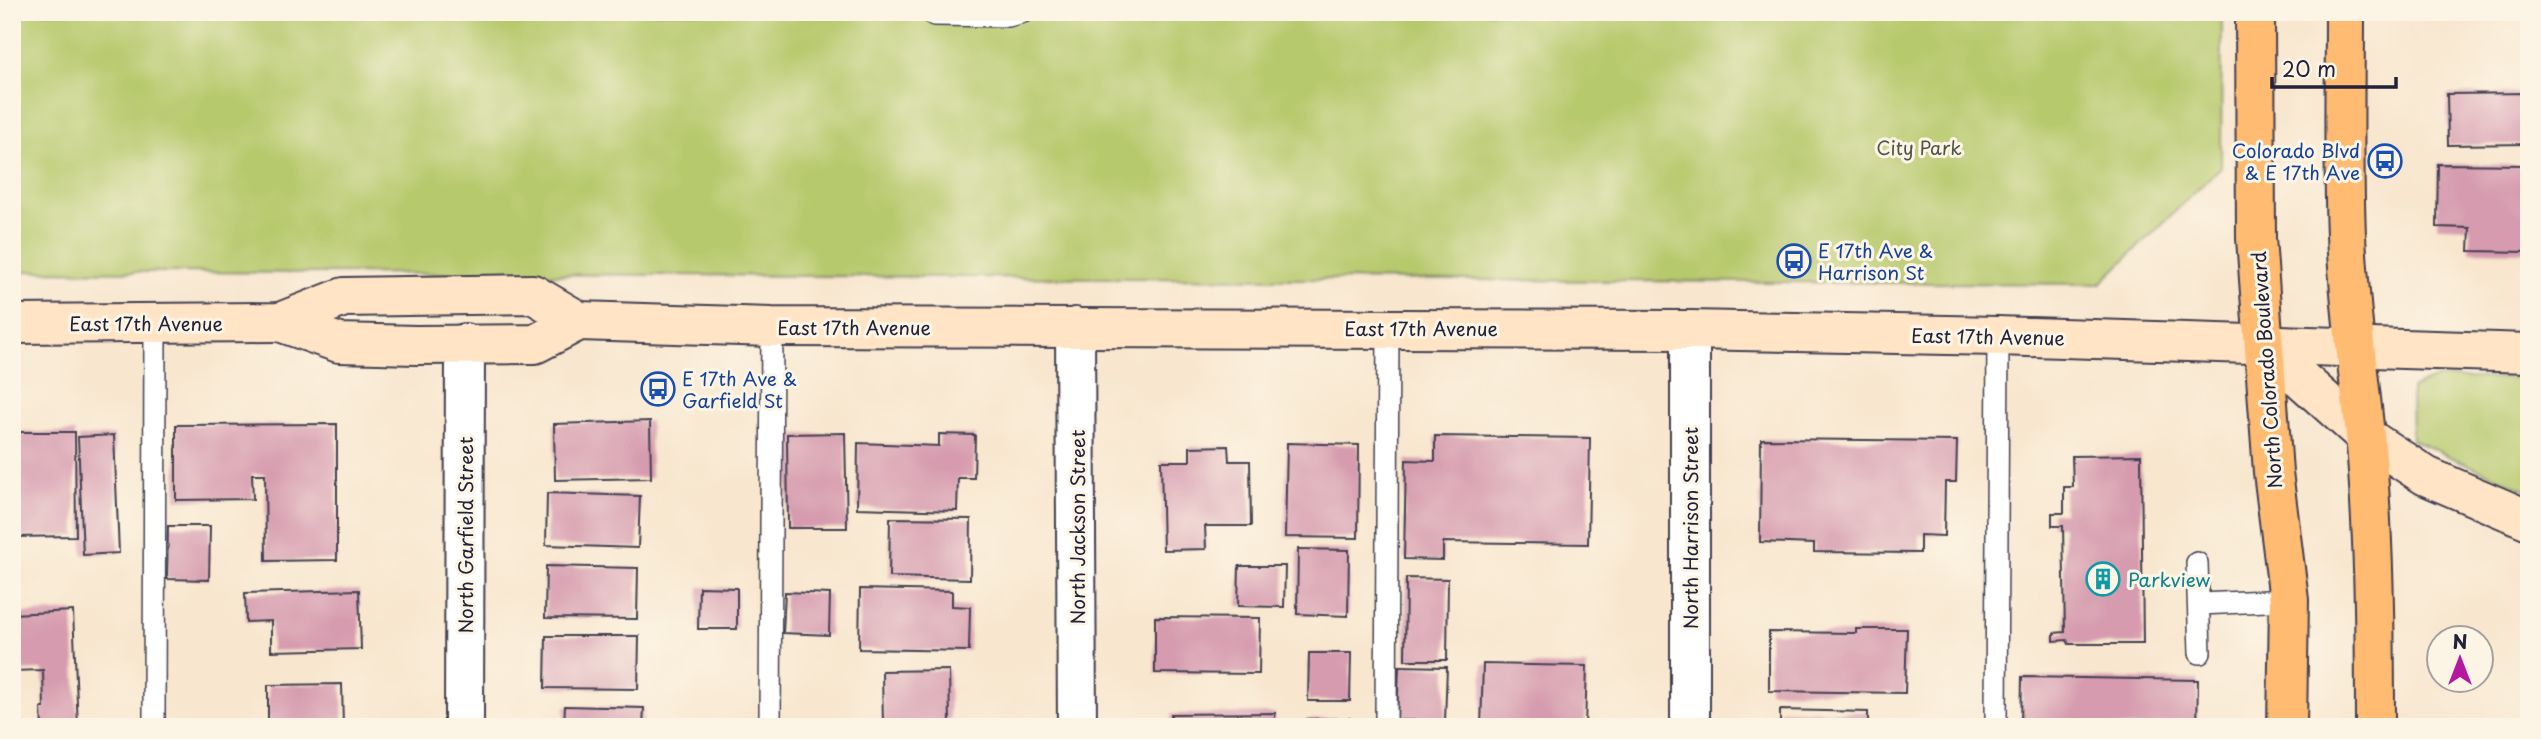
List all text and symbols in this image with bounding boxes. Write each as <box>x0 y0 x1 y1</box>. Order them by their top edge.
scale bar <box>2272 46 2396 90</box>
text: 20 m <box>2282 52 2336 84</box>
park label: City Park <box>1876 133 1962 161</box>
place label: Colorado Blvd & E 17th Ave <box>2232 136 2360 186</box>
bus stop icon: Colorado Blvd & E 17th Ave <box>2366 142 2404 180</box>
place label: E 17th Ave & Harrison St <box>1818 236 1933 286</box>
bus stop icon: E 17th Ave & Harrison St <box>1775 242 1813 280</box>
street label: North Colorado Boulevard <box>2244 250 2288 490</box>
street label: East 17th Avenue <box>69 309 223 337</box>
street label: East 17th Avenue <box>777 313 931 341</box>
street label: East 17th Avenue <box>1344 314 1498 342</box>
street label: East 17th Avenue <box>1911 321 2065 351</box>
place label: E 17th Ave & Garfield St <box>682 364 797 414</box>
bus stop icon: E 17th Ave & Garfield St <box>639 370 677 408</box>
street label: North Harrison Street <box>1676 426 1704 629</box>
street label: North Jackson Street <box>1063 429 1091 624</box>
street label: North Garfield Street <box>451 436 479 634</box>
building icon: Parkview <box>2084 560 2122 598</box>
place label: Parkview <box>2128 565 2211 593</box>
north arrow <box>2426 624 2496 694</box>
text: N <box>2452 627 2468 655</box>

